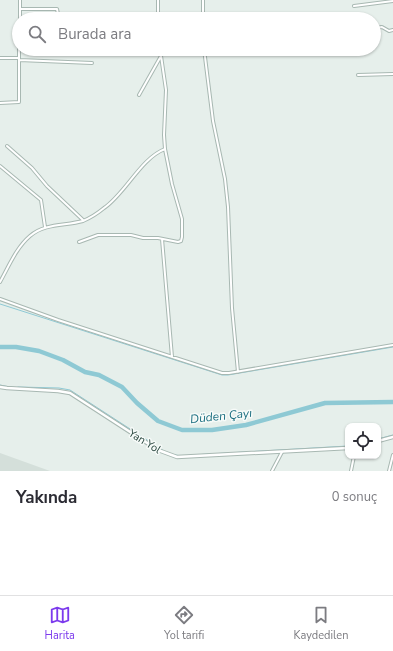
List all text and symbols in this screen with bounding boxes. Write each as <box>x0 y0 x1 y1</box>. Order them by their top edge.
search box <box>12 12 381 56</box>
icon: search <box>26 23 48 45</box>
text: Burada ara <box>58 24 132 44</box>
water label: Düden Çayı <box>189 405 253 427</box>
map controls <box>345 423 381 459</box>
button: locate <box>345 423 381 459</box>
street label: Yan Yol <box>125 425 164 458</box>
text: Yakında <box>16 486 77 509</box>
text: 0 sonuç <box>332 488 377 506</box>
tab: Harita <box>45 604 75 643</box>
tab: Yol tarifi <box>164 604 204 643</box>
tab: Kaydedilen <box>294 604 348 643</box>

